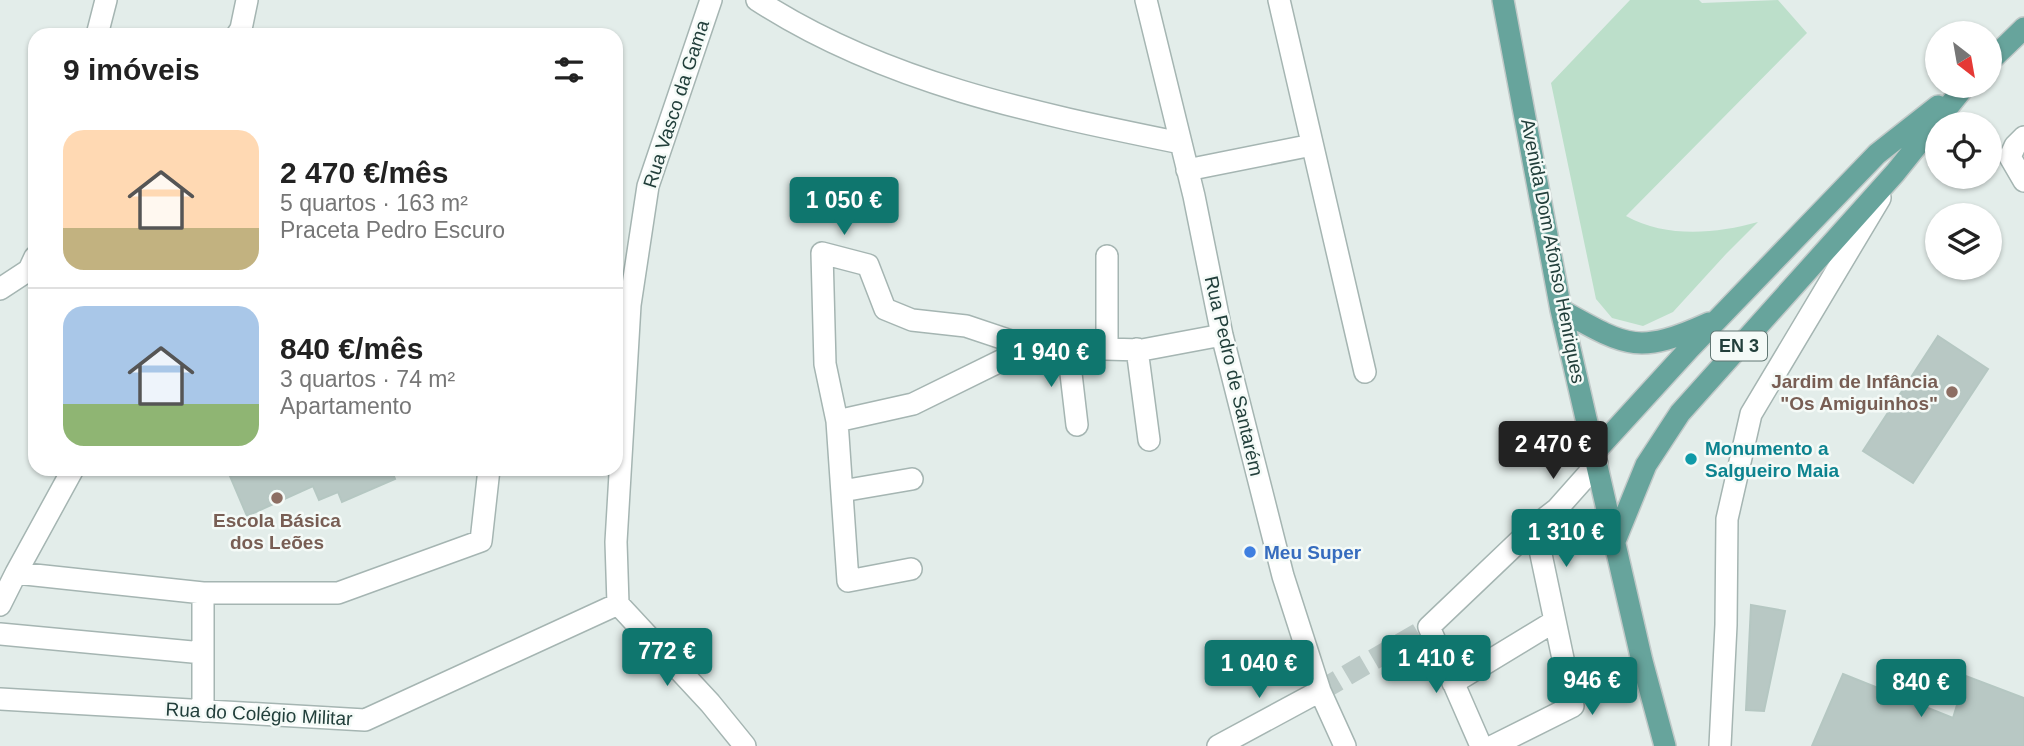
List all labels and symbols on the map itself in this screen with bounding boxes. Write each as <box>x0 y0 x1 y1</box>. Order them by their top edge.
street label: Rua Vasco da Gama <box>639 17 713 190</box>
north arrow <box>1925 21 2002 98</box>
street label: Avenida Dom Afonso Henriques <box>1517 117 1589 385</box>
pin: 1 050 € <box>779 177 909 237</box>
street label: Rua Pedro de Santarém <box>1201 274 1267 478</box>
pin: 1 940 € <box>986 330 1116 389</box>
road number: EN 3 <box>1711 332 1767 360</box>
place label: Jardim de Infância "Os Amiguinhos" <box>1771 371 1938 414</box>
marker: Jardim de Infância "Os Amiguinhos" <box>1944 384 1960 400</box>
pin: 2 470 € <box>1488 421 1618 481</box>
place label: Monumento a Salgueiro Maia <box>1705 438 1840 481</box>
marker: Monumento a Salgueiro Maia <box>1683 451 1699 467</box>
marker: Escola Básica dos Leões <box>269 490 285 506</box>
place label: Escola Básica dos Leões <box>213 510 341 553</box>
pin: 1 310 € <box>1501 510 1631 569</box>
place label: Meu Super <box>1264 542 1362 563</box>
marker: Meu Super <box>1242 544 1258 560</box>
pin: 772 € <box>618 628 716 688</box>
pin: 1 410 € <box>1371 636 1501 695</box>
pin: 1 040 € <box>1194 640 1324 700</box>
pin: 946 € <box>1543 658 1641 717</box>
pin: 840 € <box>1872 660 1970 719</box>
street label: Rua do Colégio Militar <box>165 699 354 729</box>

